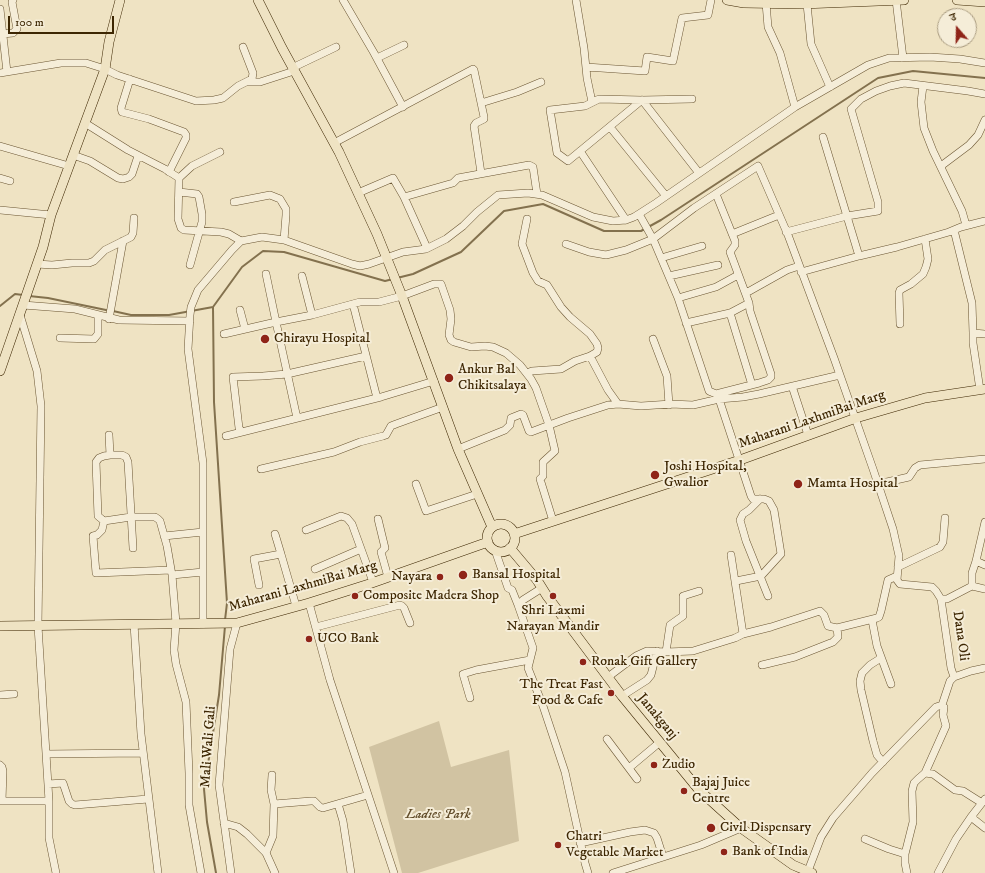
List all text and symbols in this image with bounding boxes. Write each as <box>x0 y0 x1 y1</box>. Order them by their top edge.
scale bar <box>10 8 116 34</box>
north arrow <box>937 8 977 48</box>
text: उ <box>948 10 958 25</box>
text: 100 m <box>15 15 44 30</box>
place label: Chirayu Hospital <box>274 331 370 347</box>
marker: Chirayu Hospital <box>259 333 271 345</box>
place label: Ankur Bal Chikitsalaya <box>458 362 527 394</box>
marker: Ankur Bal Chikitsalaya <box>443 372 455 384</box>
street label: Maharani LaxhmiBai Marg <box>737 387 887 453</box>
place label: Joshi Hospital, Gwalior <box>664 459 747 492</box>
marker: Joshi Hospital, Gwalior <box>649 469 661 481</box>
place label: Mamta Hospital <box>807 476 898 492</box>
marker: Mamta Hospital <box>792 478 804 490</box>
street label: Maharani LaxhmiBai Marg <box>227 558 379 616</box>
place label: Bansal Hospital <box>472 567 560 583</box>
place label: Nayara <box>391 569 432 585</box>
marker: Bansal Hospital <box>457 569 469 581</box>
marker: Nayara <box>435 572 445 582</box>
place label: Composite Madera Shop <box>363 588 499 604</box>
marker: Composite Madera Shop <box>350 591 360 601</box>
marker: Shri Laxmi Narayan Mandir <box>548 591 558 601</box>
place label: Shri Laxmi Narayan Mandir <box>507 603 599 636</box>
street label: Dana Oli <box>948 610 972 662</box>
place label: UCO Bank <box>317 631 379 647</box>
marker: UCO Bank <box>304 634 314 644</box>
place label: Ronak Gift Gallery <box>591 654 697 670</box>
marker: Ronak Gift Gallery <box>578 657 588 667</box>
place label: The Treat Fast Food & Cafe <box>519 677 603 710</box>
marker: The Treat Fast Food & Cafe <box>606 688 616 698</box>
street label: Janakganj <box>633 691 681 743</box>
street label: Mali Wali Gali <box>198 706 220 788</box>
place label: Zudio <box>662 757 695 773</box>
marker: Zudio <box>649 760 659 770</box>
place label: Bajaj Juice Centre <box>692 775 750 808</box>
marker: Bajaj Juice Centre <box>679 786 689 796</box>
park label: Ladies Park <box>405 807 471 823</box>
place label: Civil Dispensary <box>720 820 811 836</box>
marker: Civil Dispensary <box>705 822 717 834</box>
place label: Chatri Vegetable Market <box>566 829 663 862</box>
marker: Chatri Vegetable Market <box>553 840 563 850</box>
place label: Bank of India <box>732 844 808 860</box>
marker: Bank of India <box>719 847 729 857</box>

